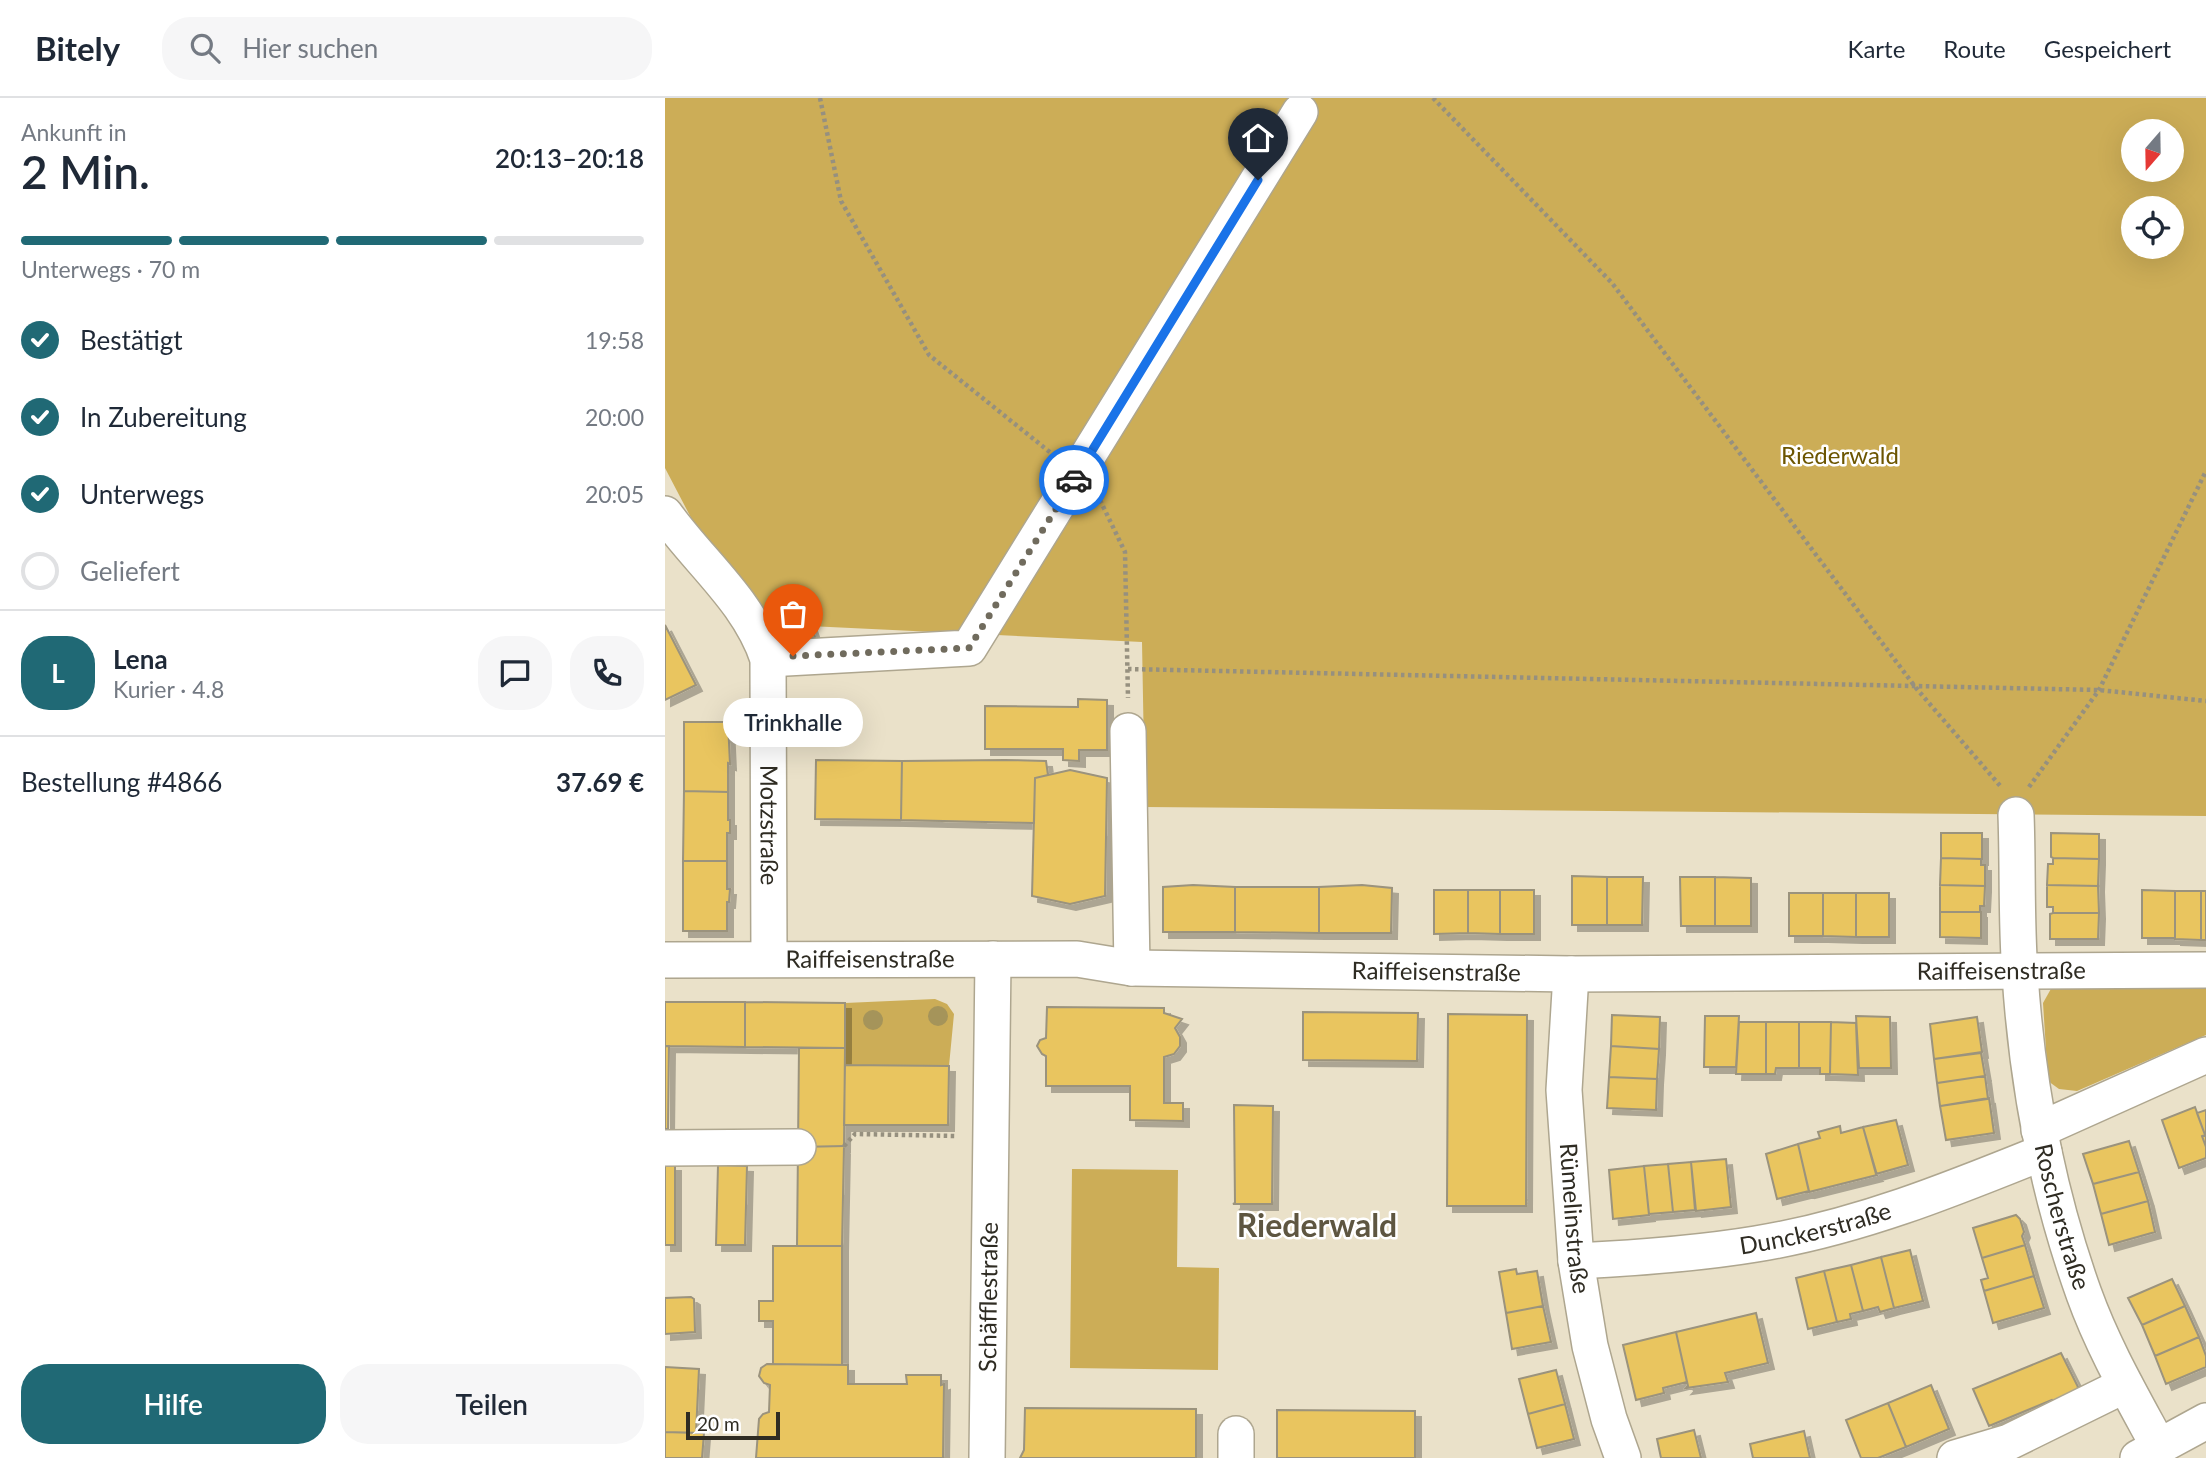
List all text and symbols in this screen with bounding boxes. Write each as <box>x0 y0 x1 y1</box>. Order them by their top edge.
search box <box>162 17 652 80</box>
text: Bitely <box>35 28 120 68</box>
icon: search <box>186 29 224 67</box>
text: Hier suchen <box>242 32 378 64</box>
text: Karte <box>1848 34 1905 63</box>
text: Route <box>1943 34 2006 63</box>
text: Gespeichert <box>2044 34 2171 63</box>
pin <box>1228 108 1288 180</box>
text: Ankunft in <box>21 118 127 146</box>
icon: home <box>1239 119 1277 157</box>
north arrow <box>2121 119 2184 182</box>
map controls <box>2121 119 2184 259</box>
text: 20:13–20:18 <box>495 142 644 174</box>
text: 2 Min. <box>21 144 150 199</box>
button: locate <box>2121 196 2184 259</box>
text: Unterwegs · 70 m <box>21 255 200 283</box>
icon: check <box>21 321 59 359</box>
text: Bestätigt <box>80 324 183 356</box>
text: 19:58 <box>585 326 644 354</box>
icon: check <box>21 398 59 436</box>
text: In Zubereitung <box>80 401 247 433</box>
text: 20:00 <box>585 403 644 431</box>
park label: Riederwald <box>1781 440 1899 469</box>
courier <box>1039 445 1109 515</box>
icon: car <box>1055 461 1093 499</box>
icon: check <box>21 475 59 513</box>
text: Unterwegs <box>80 478 204 510</box>
text: 20:05 <box>585 480 644 508</box>
text: Geliefert <box>80 555 180 587</box>
pin <box>763 584 823 656</box>
icon: bag <box>774 595 812 633</box>
button: chat <box>478 636 552 710</box>
button: phone <box>570 636 644 710</box>
text: Lena <box>113 643 168 675</box>
text: L <box>51 657 65 689</box>
text: Kurier · 4.8 <box>113 675 224 703</box>
callout: Trinkhalle <box>723 698 863 747</box>
text: Trinkhalle <box>744 708 842 736</box>
street label: Motzstraße <box>755 765 785 886</box>
text: Bestellung #4866 <box>21 766 222 798</box>
text: 37.69 € <box>556 766 644 798</box>
street label: Raiffeisenstraße <box>785 943 955 973</box>
street label: Raiffeisenstraße <box>1351 955 1521 986</box>
street label: Raiffeisenstraße <box>1917 955 2086 985</box>
street label: Roscherstraße <box>2030 1141 2097 1293</box>
street label: Rümelinstraße <box>1555 1142 1597 1296</box>
street label: Dunckerstraße <box>1737 1195 1894 1259</box>
district label: Riederwald <box>1237 1205 1397 1244</box>
street label: Schäfflestraße <box>972 1222 1003 1372</box>
button: Hilfe <box>21 1364 326 1444</box>
button: Teilen <box>340 1364 644 1444</box>
scale bar <box>686 1409 781 1441</box>
text: 20 m <box>697 1412 740 1435</box>

